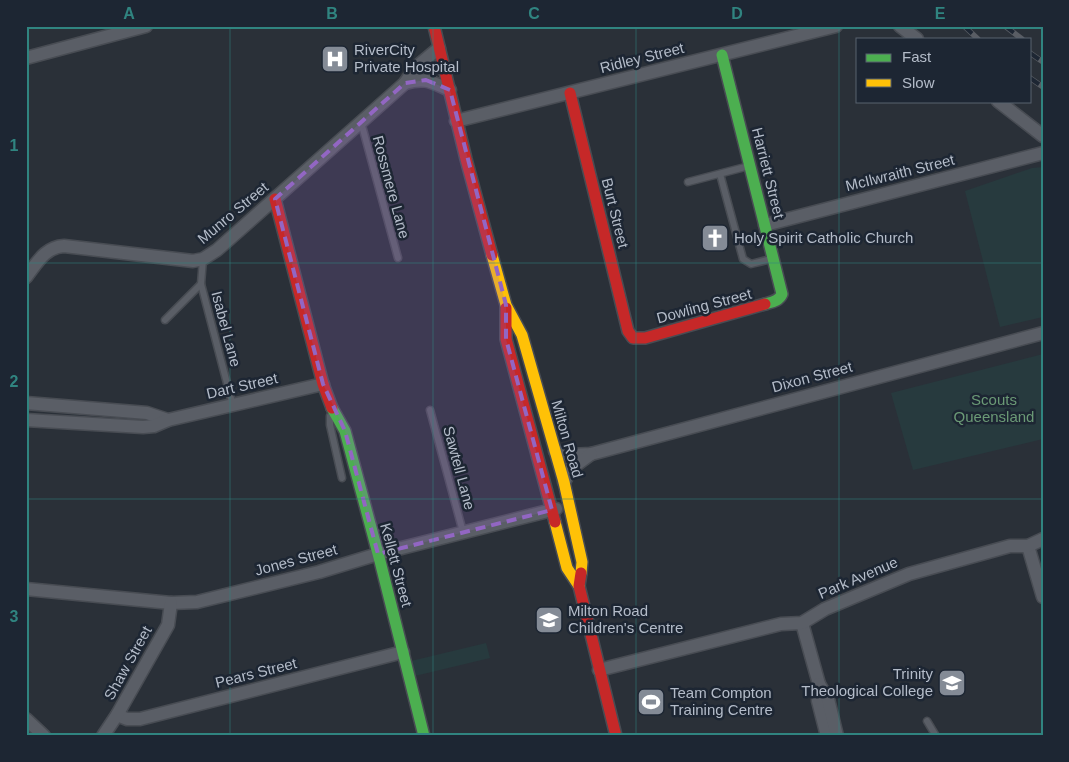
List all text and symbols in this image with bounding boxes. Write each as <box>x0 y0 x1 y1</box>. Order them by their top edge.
text: A <box>123 5 135 22</box>
text: B <box>326 5 338 22</box>
text: C <box>528 5 540 22</box>
text: D <box>731 5 743 22</box>
text: E <box>935 5 946 22</box>
legend <box>856 38 1032 102</box>
street label: Ridley Street <box>598 39 686 76</box>
place label: RiverCity Private Hospital <box>354 41 459 75</box>
hospital icon: RiverCity Private Hospital <box>320 44 350 74</box>
text: Fast <box>902 48 932 65</box>
text: Slow <box>902 74 935 91</box>
street label: Harriett Street <box>749 126 788 221</box>
street label: Rossmere Lane <box>370 134 413 240</box>
text: 1 <box>10 137 19 154</box>
street label: McIlwraith Street <box>844 151 957 194</box>
street label: Burt Street <box>599 176 633 251</box>
street label: Munro Street <box>194 178 272 247</box>
church icon: Holy Spirit Catholic Church <box>700 223 730 253</box>
place label: Holy Spirit Catholic Church <box>734 229 913 246</box>
street label: Dowling Street <box>655 284 754 326</box>
street label: Isabel Lane <box>208 289 245 369</box>
street label: Dixon Street <box>770 357 855 395</box>
street label: Dart Street <box>205 369 280 402</box>
text: 2 <box>10 373 19 390</box>
park label: Scouts Queensland <box>954 391 1034 425</box>
street label: Milton Road <box>548 398 587 480</box>
street label: Sawtell Lane <box>440 424 479 512</box>
street label: Kellett Street <box>377 521 416 609</box>
street label: Jones Street <box>253 540 340 579</box>
street label: Park Avenue <box>815 553 900 602</box>
place label: Milton Road Children's Centre <box>568 602 683 636</box>
school or university icon: Milton Road Children's Centre <box>534 605 564 635</box>
text: 3 <box>10 608 19 625</box>
street label: Shaw Street <box>100 622 155 703</box>
street label: Pears Street <box>213 654 299 691</box>
place label: Trinity Theological College <box>801 665 933 699</box>
school or university icon: Trinity Theological College <box>937 668 967 698</box>
place label: Team Compton Training Centre <box>670 684 773 718</box>
sports icon: Team Compton Training Centre <box>636 687 666 717</box>

